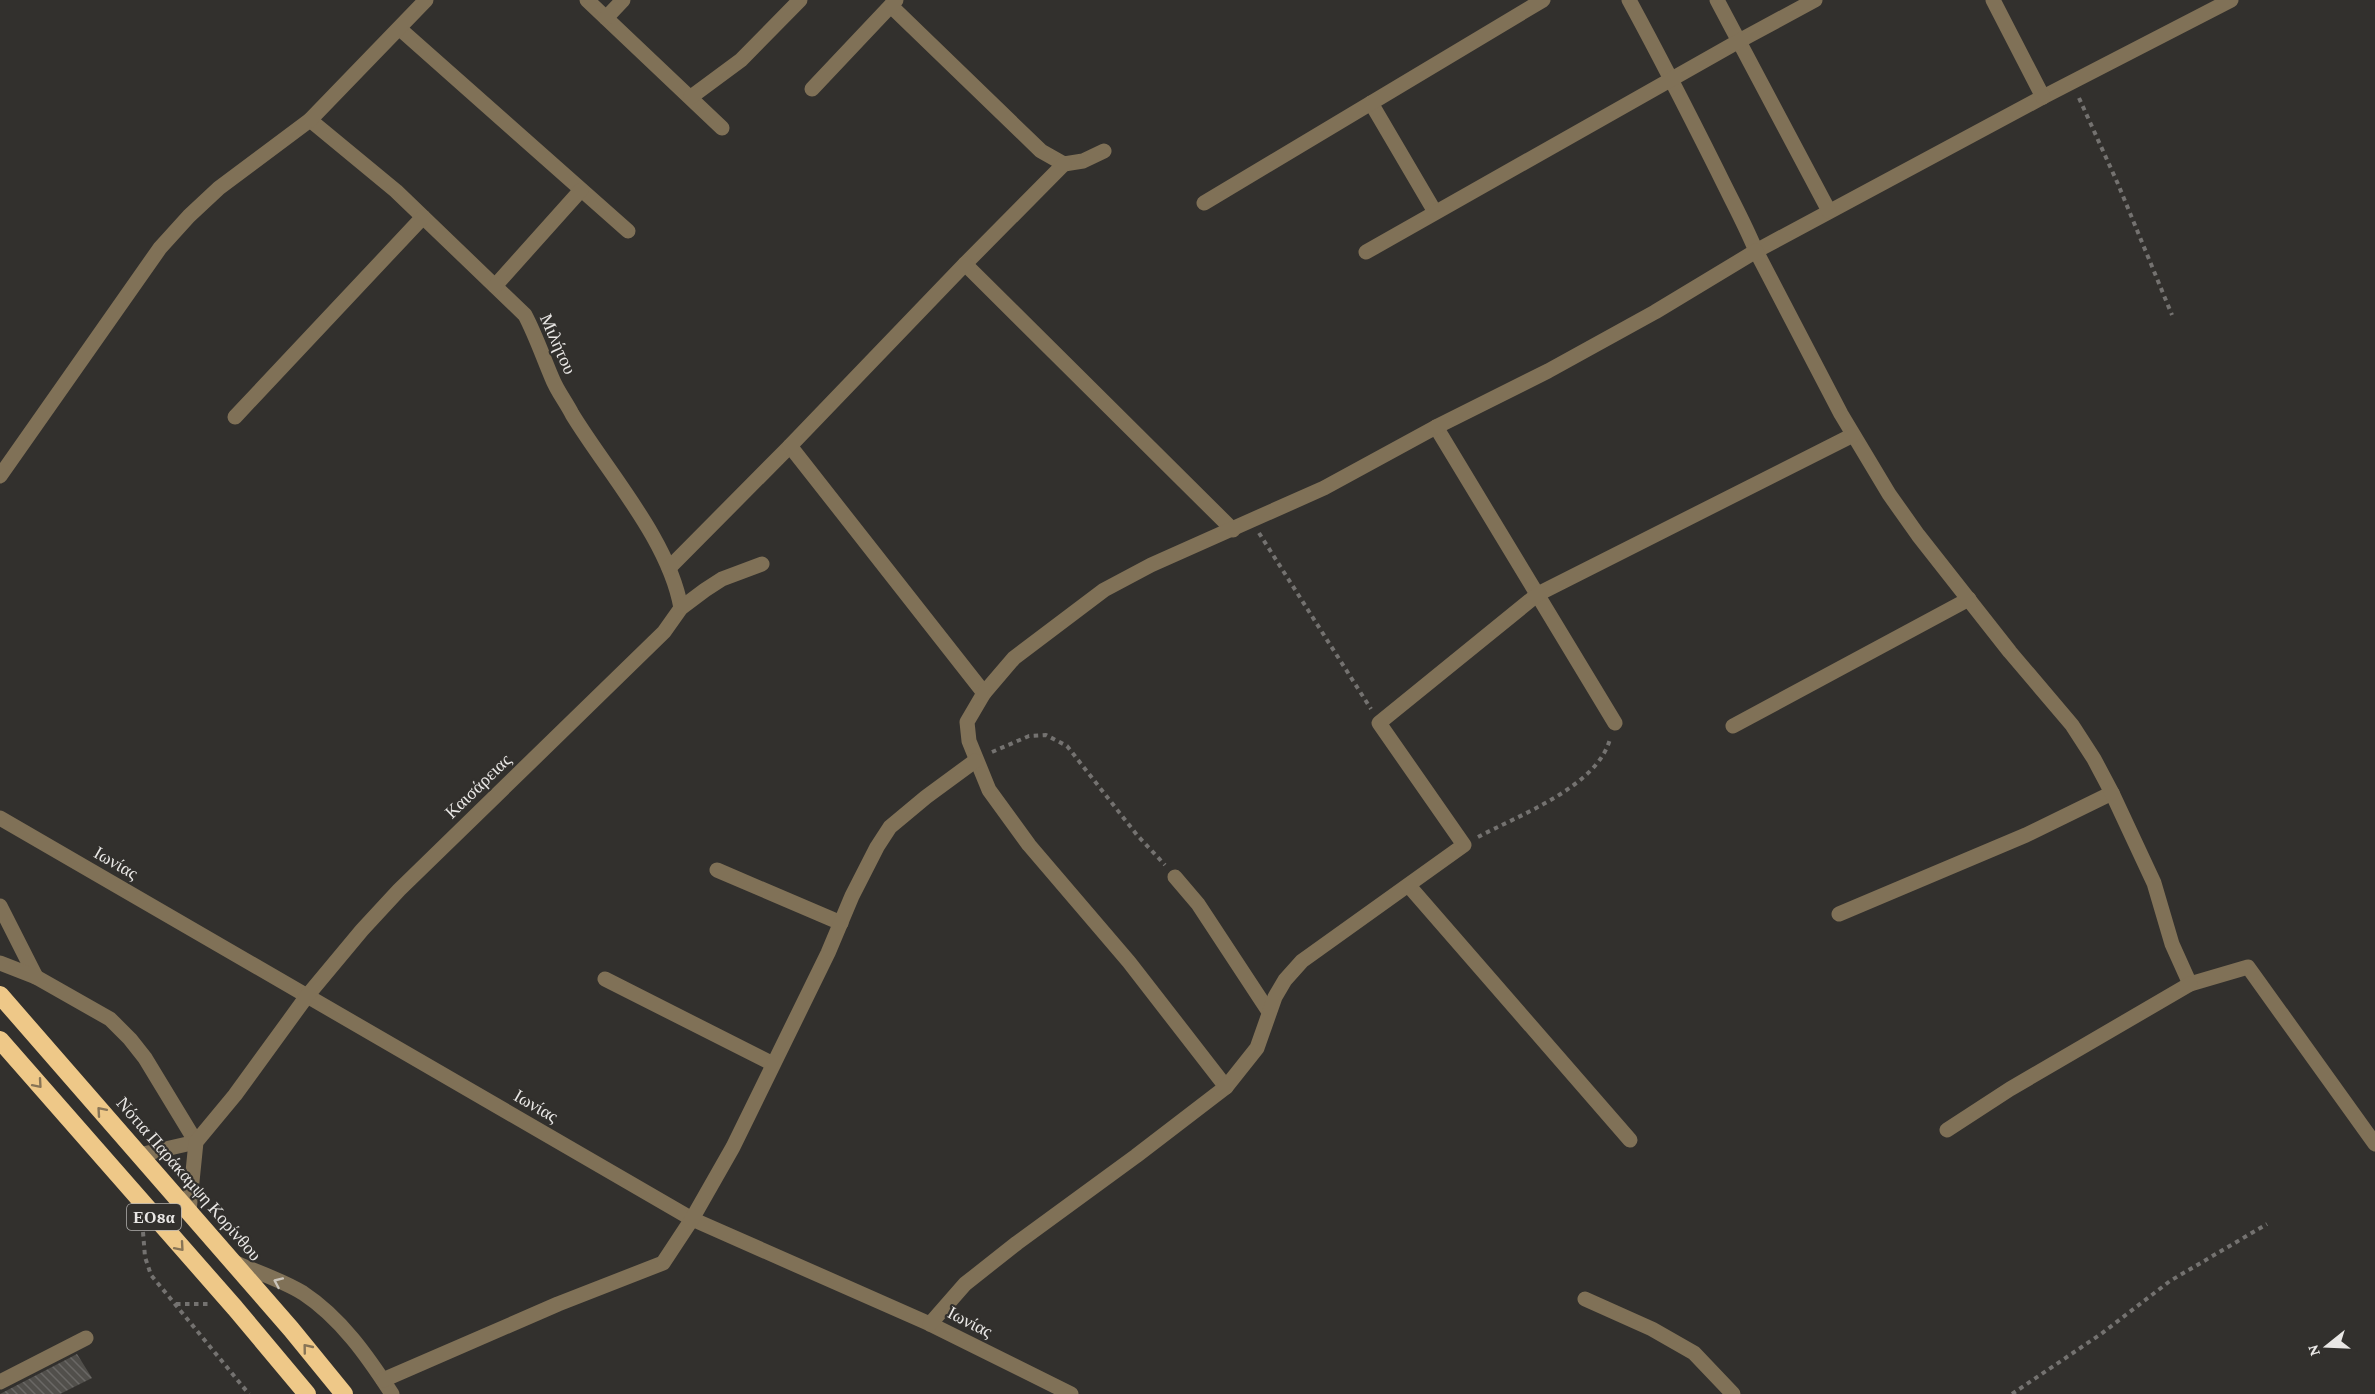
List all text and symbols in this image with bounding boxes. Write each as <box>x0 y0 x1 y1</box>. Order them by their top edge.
street label: Μιλήτου <box>536 311 580 377</box>
street label: Καισάρειας <box>441 750 515 822</box>
street label: Ιωνίας <box>90 842 142 884</box>
one-way arrow <box>31 1077 42 1088</box>
street label: Ιωνίας <box>510 1085 562 1127</box>
street label: Νότια Παράκαμψη Κορίνθου <box>112 1093 266 1265</box>
one-way arrow <box>97 1107 108 1118</box>
road number: ΕΟ8α <box>127 1204 181 1230</box>
one-way arrow <box>173 1240 184 1251</box>
one-way arrow <box>273 1277 284 1289</box>
street label: Ιωνίας <box>944 1302 996 1342</box>
north arrow <box>2297 1316 2357 1376</box>
text: N <box>2303 1343 2323 1358</box>
one-way arrow <box>304 1344 315 1355</box>

